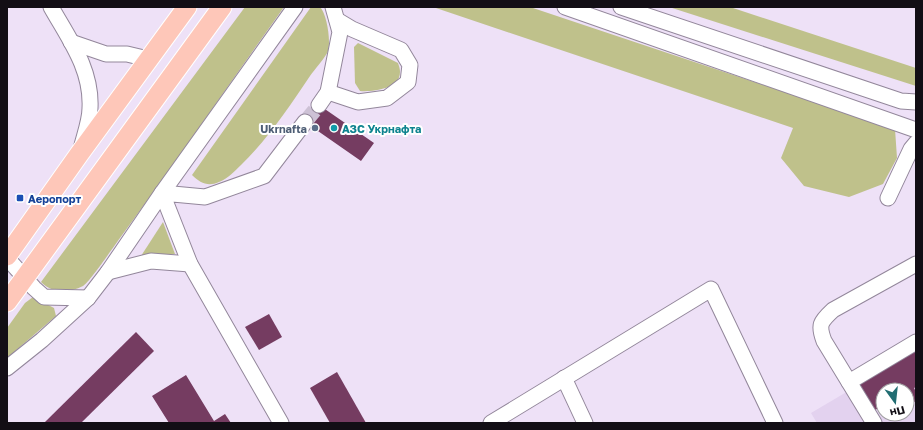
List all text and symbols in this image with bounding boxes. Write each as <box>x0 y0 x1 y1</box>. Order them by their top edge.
place label: Ukrnafta <box>260 122 307 135</box>
place label: АЗС Укрнафта <box>342 122 421 135</box>
marker: Ukrnafta <box>310 123 320 133</box>
marker: АЗС Укрнафта <box>329 123 339 133</box>
place label: Аеропорт <box>28 192 81 205</box>
marker: Аеропорт <box>15 193 25 203</box>
north arrow <box>875 382 915 422</box>
text: Пн <box>889 404 907 420</box>

